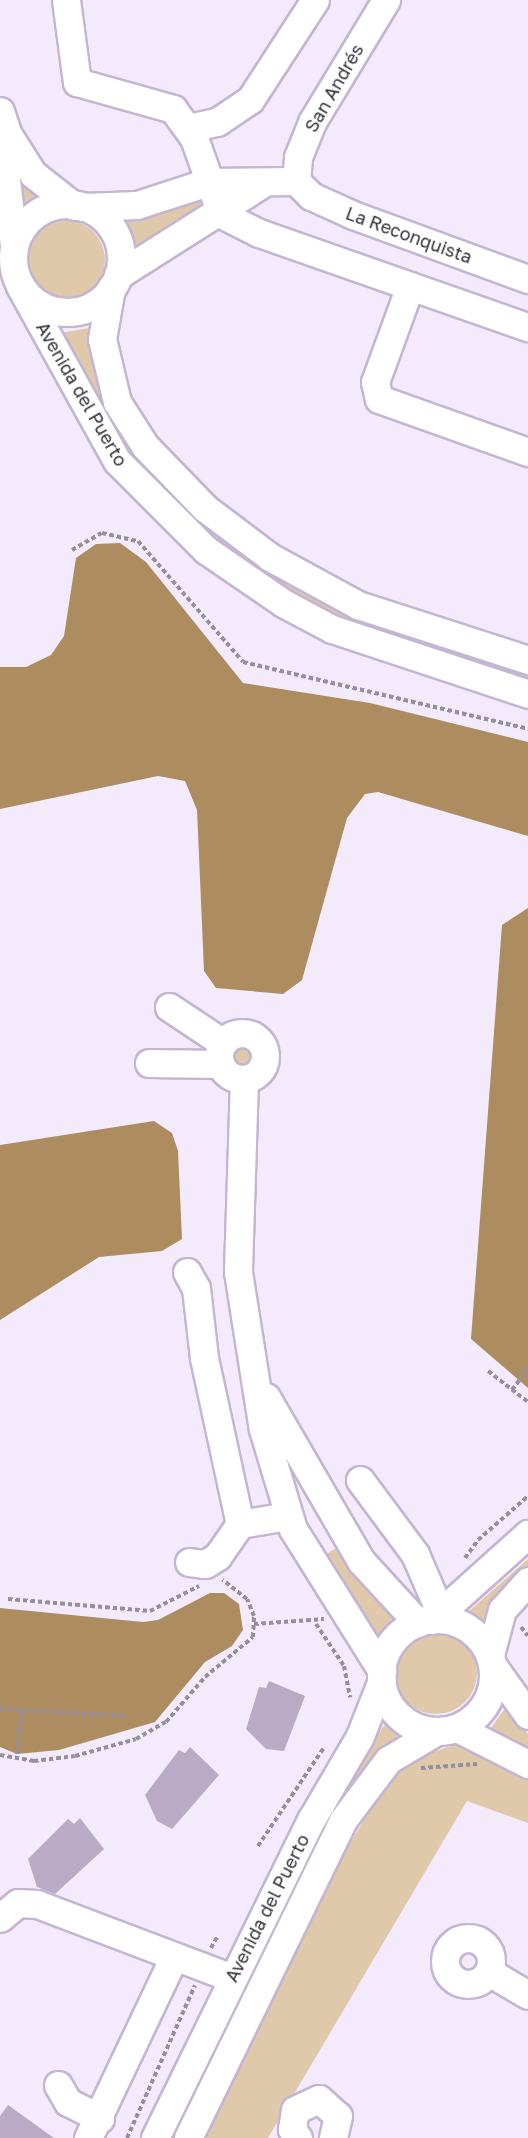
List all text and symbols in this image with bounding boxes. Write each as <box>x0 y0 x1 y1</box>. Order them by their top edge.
street label: San Andrés <box>300 40 368 136</box>
street label: La Reconquista <box>343 202 475 268</box>
street label: Avenida del Puerto <box>32 318 132 470</box>
street label: Avenida del Puerto <box>220 1830 314 1986</box>

